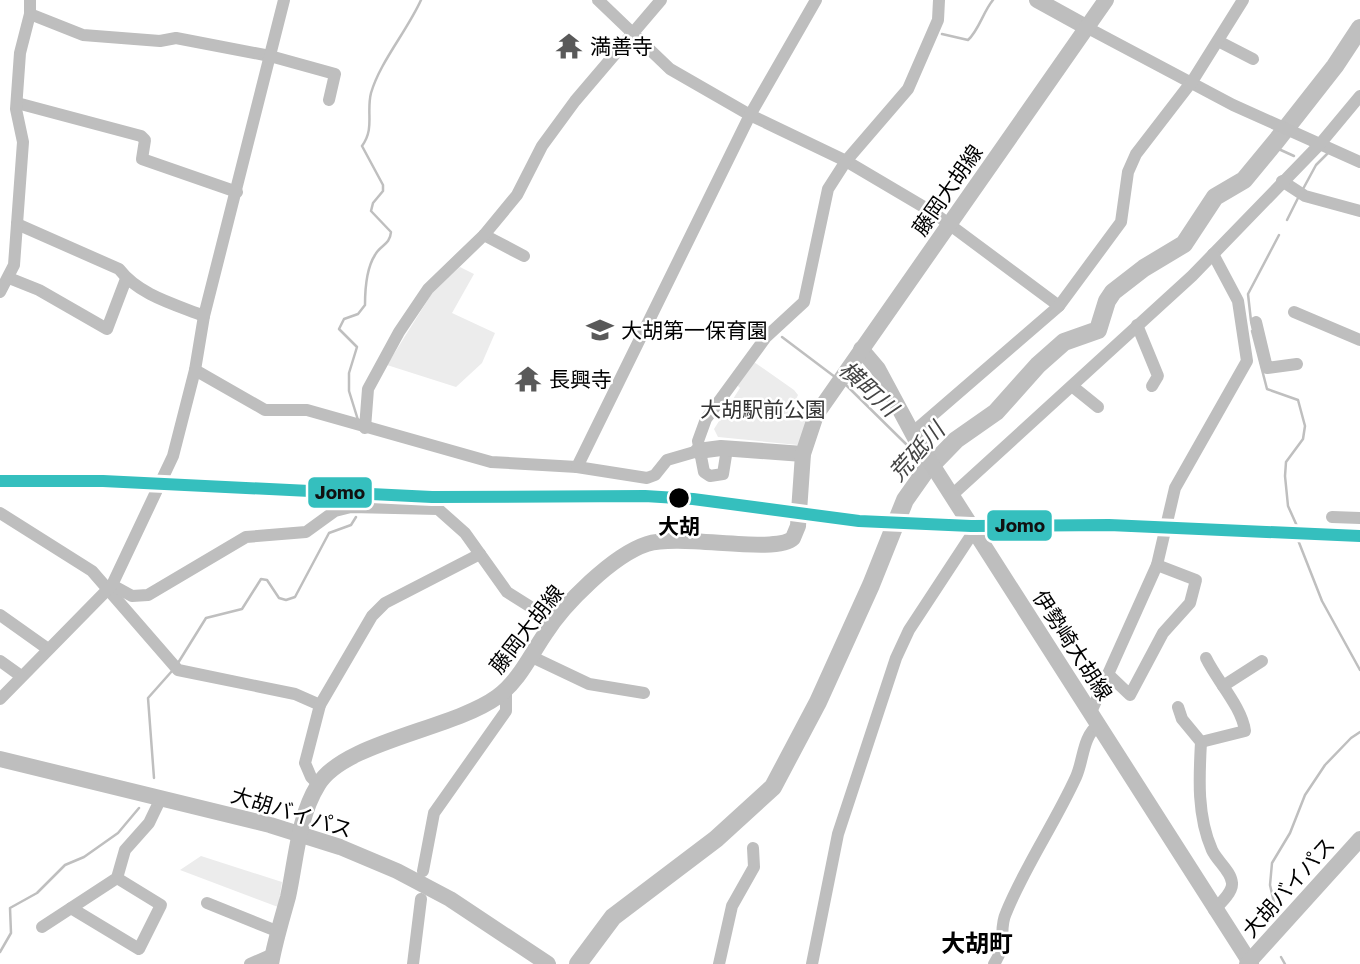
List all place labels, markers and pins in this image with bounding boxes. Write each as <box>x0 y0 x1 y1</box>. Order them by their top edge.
temple icon: 満善寺 <box>554 31 584 61</box>
place label: 満善寺 <box>590 33 653 59</box>
school or university icon: 大胡第一保育園 <box>585 315 615 345</box>
place label: 大胡第一保育園 <box>621 317 768 343</box>
temple icon: 長興寺 <box>513 364 543 394</box>
place label: 長興寺 <box>549 366 612 392</box>
marker: 大胡 <box>667 486 691 510</box>
place label: 大胡 <box>658 513 700 539</box>

